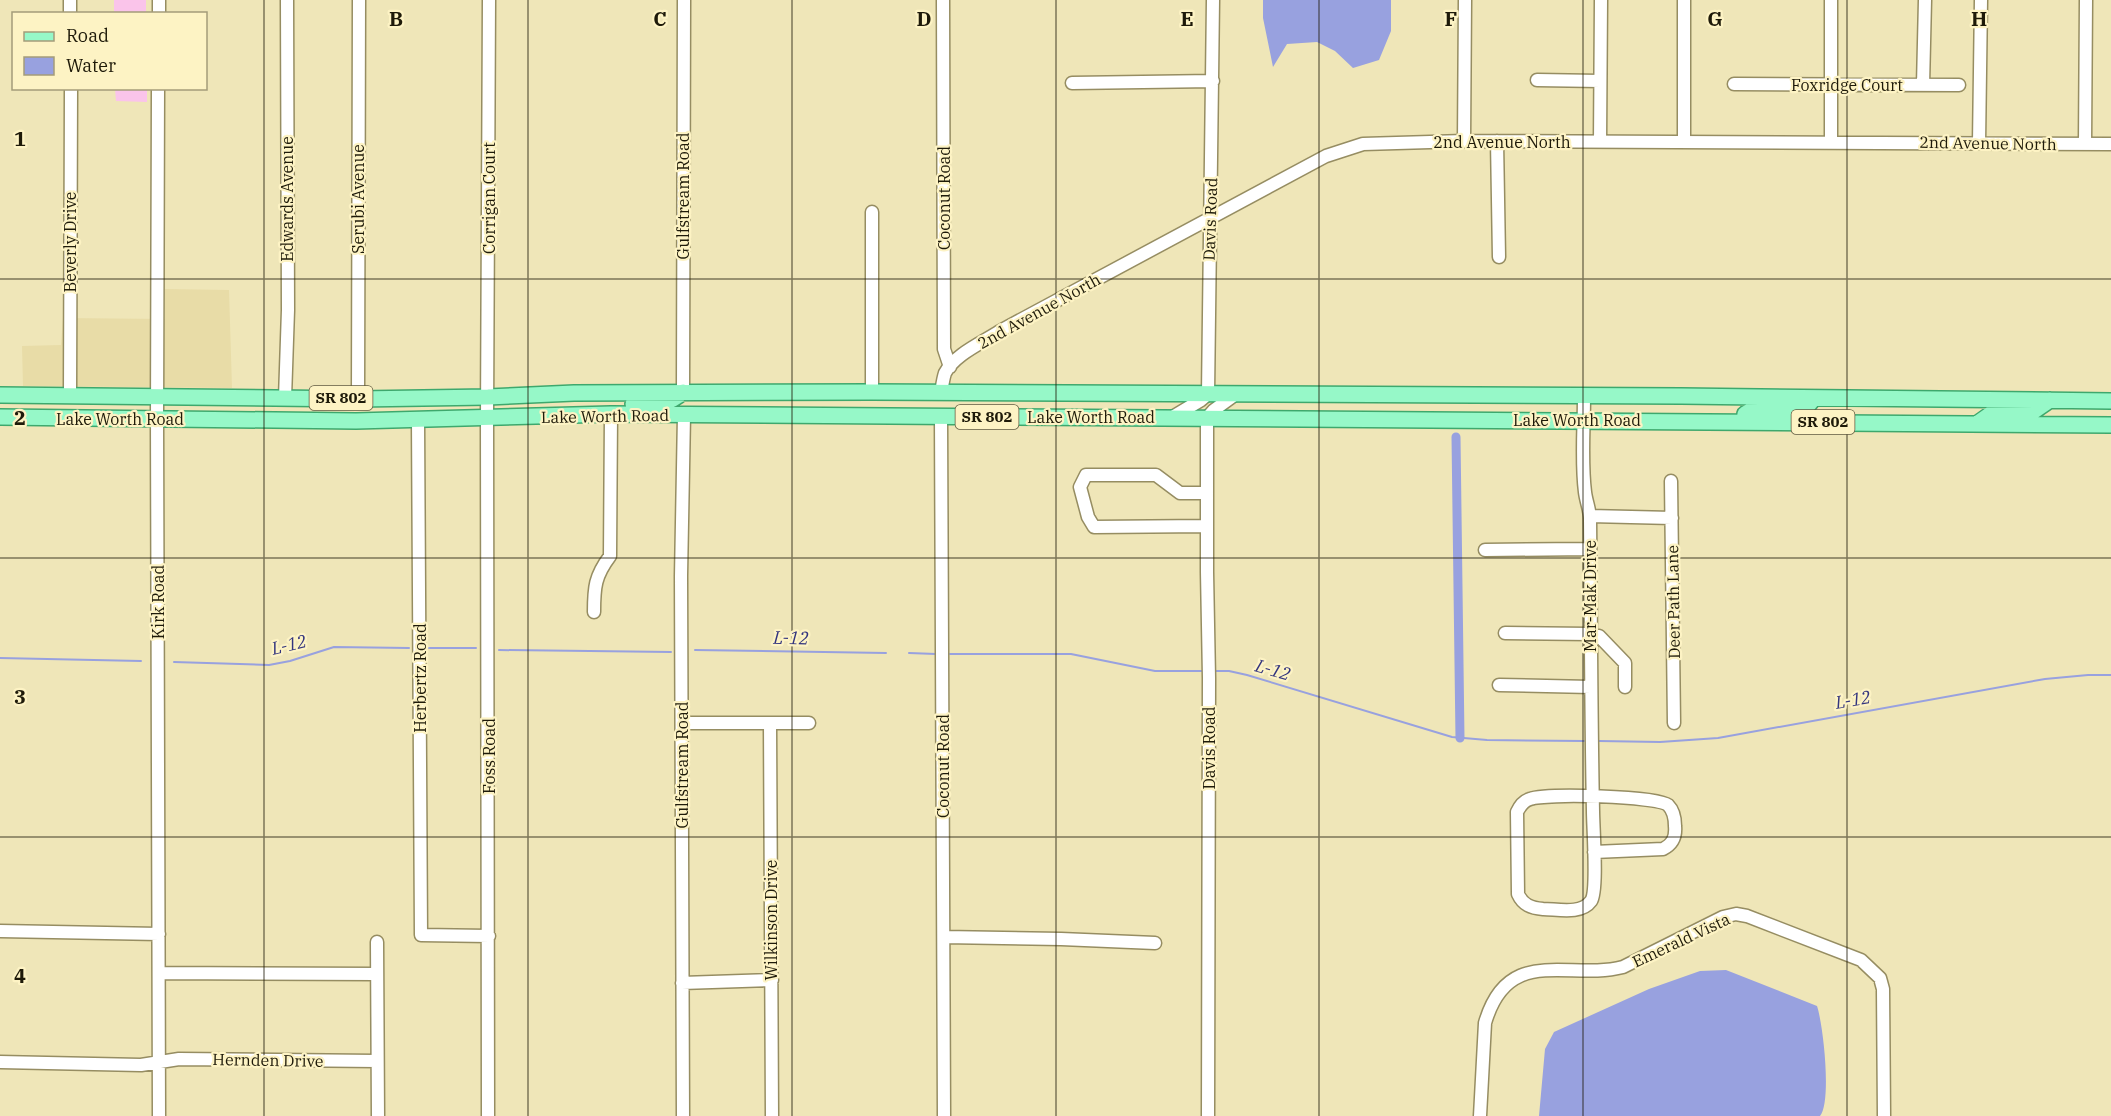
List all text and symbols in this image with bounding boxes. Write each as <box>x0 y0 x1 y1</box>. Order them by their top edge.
text: B <box>389 5 403 32</box>
text: C <box>653 5 667 32</box>
text: D <box>916 5 932 32</box>
text: E <box>1180 5 1194 32</box>
text: F <box>1445 5 1457 32</box>
text: G <box>1707 5 1723 32</box>
text: H <box>1971 5 1987 32</box>
legend <box>12 12 207 90</box>
text: Road <box>66 24 109 47</box>
text: Water <box>66 54 116 77</box>
street label: Foxridge Court <box>1791 75 1903 95</box>
text: 1 <box>14 125 26 152</box>
street label: Gulfstream Road <box>673 132 693 259</box>
street label: 2nd Avenue North <box>1433 132 1571 152</box>
street label: 2nd Avenue North <box>1919 132 2057 154</box>
street label: Edwards Avenue <box>277 136 297 262</box>
street label: Corrigan Court <box>479 142 499 254</box>
street label: Serubi Avenue <box>348 144 368 254</box>
street label: Coconut Road <box>934 146 954 250</box>
street label: Davis Road <box>1199 177 1221 261</box>
street label: Beverly Drive <box>60 192 80 292</box>
street label: 2nd Avenue North <box>974 269 1104 353</box>
road number: SR 802 <box>310 386 372 410</box>
text: 2 <box>14 404 26 431</box>
street label: Lake Worth Road <box>541 405 670 427</box>
road number: SR 802 <box>956 405 1018 429</box>
street label: Lake Worth Road <box>1027 407 1155 427</box>
street label: Lake Worth Road <box>56 409 184 429</box>
street label: Lake Worth Road <box>1513 410 1641 430</box>
road number: SR 802 <box>1792 410 1854 434</box>
street label: Mar-Mak Drive <box>1580 540 1600 652</box>
street label: Deer Path Lane <box>1662 545 1684 659</box>
street label: Kirk Road <box>148 564 168 639</box>
street label: Herbertz Road <box>410 623 430 733</box>
water label: L-12 <box>772 626 809 649</box>
water label: L-12 <box>268 629 309 660</box>
water label: L-12 <box>1252 653 1293 685</box>
text: 3 <box>14 683 26 710</box>
water label: L-12 <box>1832 685 1872 714</box>
street label: Gulfstream Road <box>672 701 692 828</box>
street label: Davis Road <box>1199 706 1219 790</box>
street label: Coconut Road <box>933 714 953 818</box>
street label: Foss Road <box>479 718 499 794</box>
street label: Wilkinson Drive <box>761 860 781 980</box>
street label: Emerald Vista <box>1629 909 1733 971</box>
text: 4 <box>14 962 26 989</box>
street label: Hernden Drive <box>212 1049 324 1071</box>

